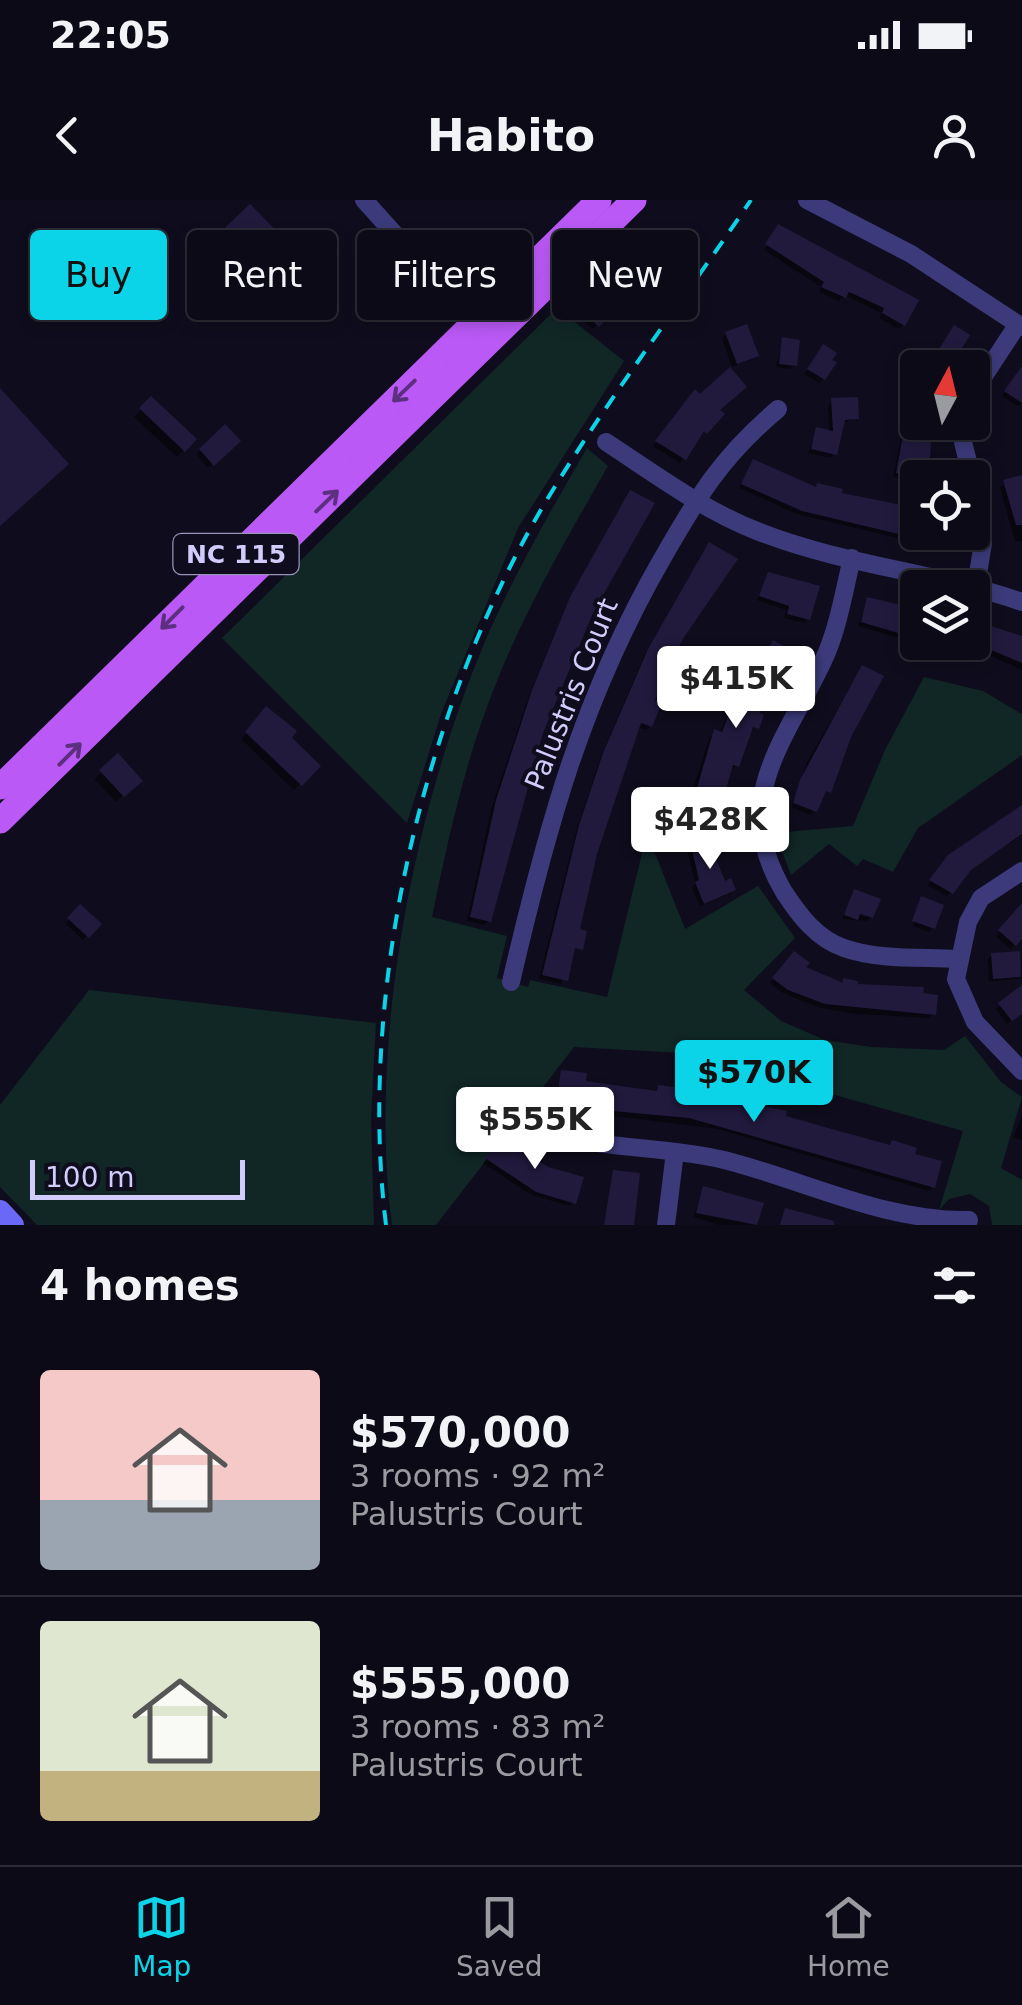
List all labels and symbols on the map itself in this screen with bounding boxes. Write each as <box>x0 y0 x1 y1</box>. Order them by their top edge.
north arrow <box>900 350 990 440</box>
one-way arrow <box>393 378 417 402</box>
one-way arrow <box>314 490 338 514</box>
road number: NC 115 <box>174 534 298 574</box>
street label: Palustris Court <box>518 594 625 795</box>
one-way arrow <box>160 605 184 629</box>
pin: $415K <box>666 646 806 731</box>
one-way arrow <box>58 742 82 766</box>
pin: $428K <box>640 787 780 872</box>
pin: $570K <box>684 1040 824 1125</box>
pin: $555K <box>465 1087 605 1172</box>
scale bar <box>30 1155 245 1200</box>

